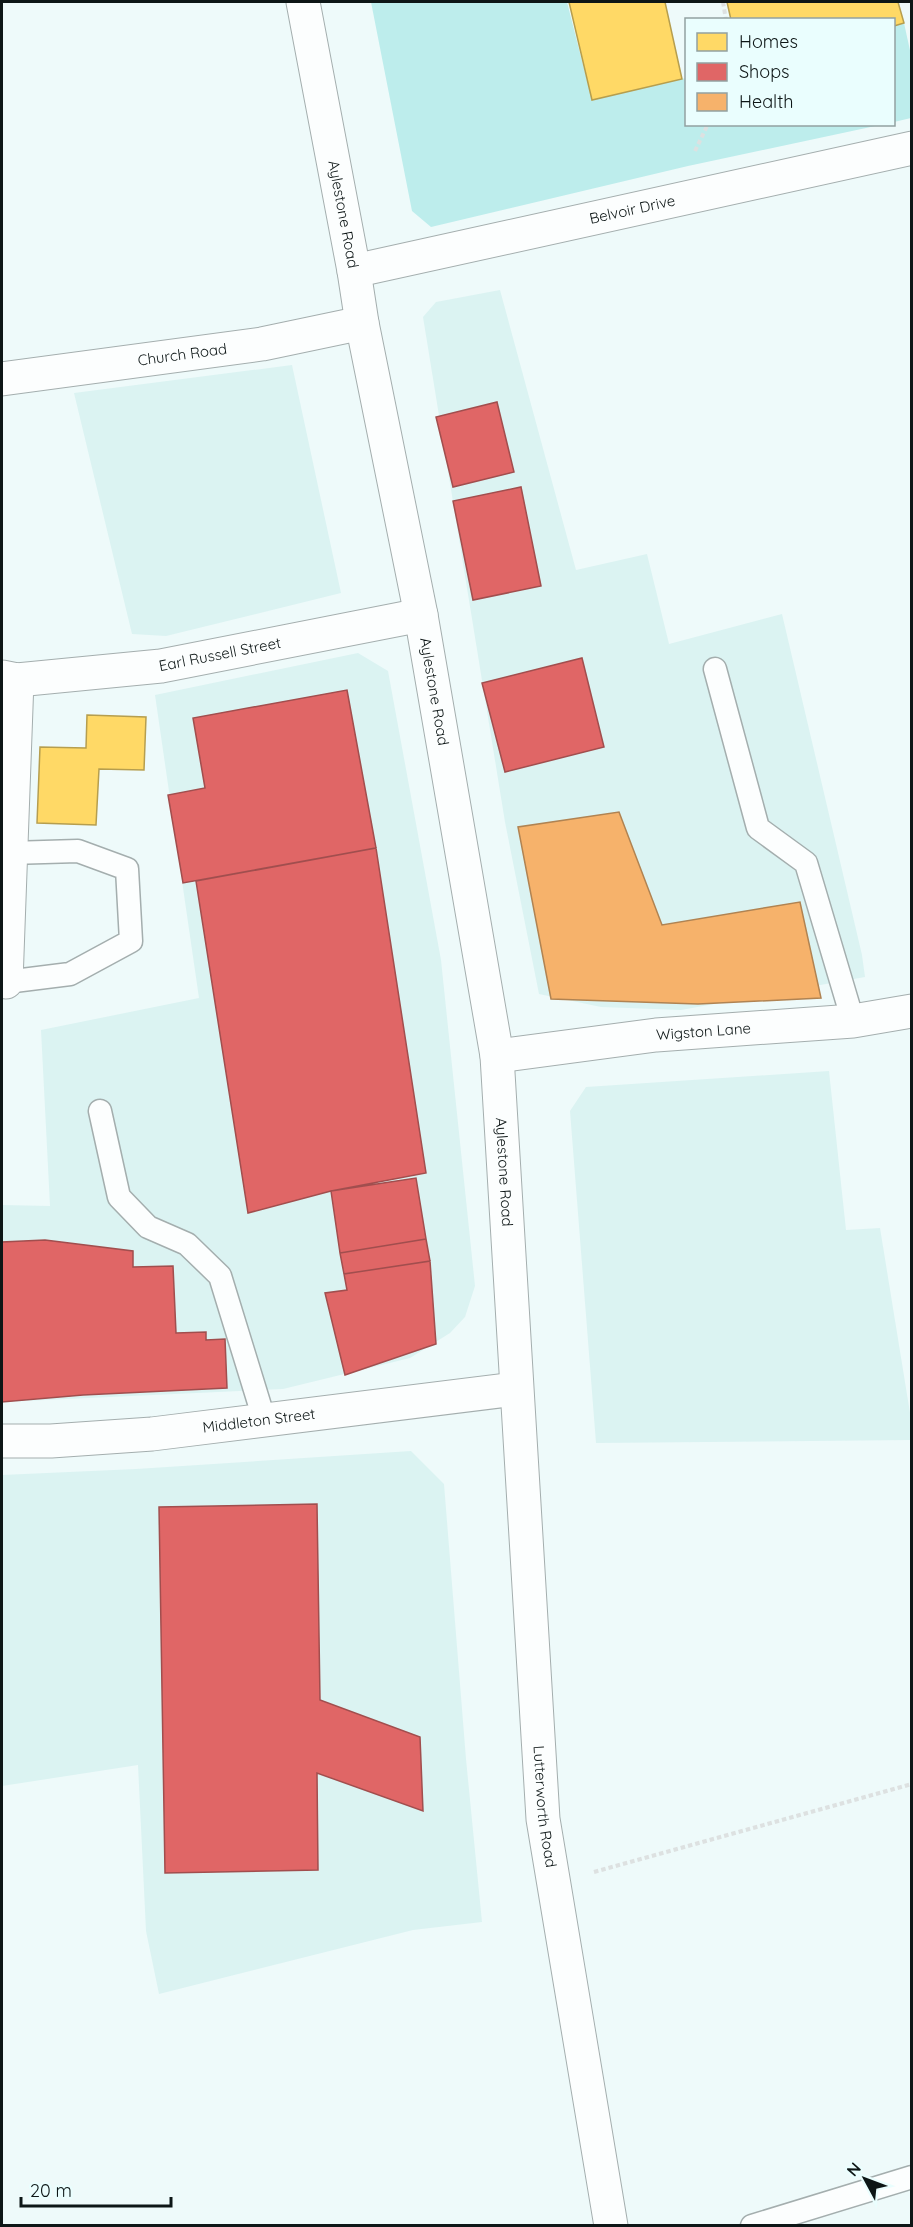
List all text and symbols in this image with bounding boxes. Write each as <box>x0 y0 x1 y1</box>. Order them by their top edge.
legend <box>685 18 895 126</box>
text: Homes <box>739 30 798 53</box>
text: Shops <box>739 60 790 83</box>
text: Health <box>739 90 794 113</box>
street label: Aylestone Road <box>324 159 363 270</box>
street label: Belvoir Drive <box>587 190 677 228</box>
street label: Church Road <box>136 339 228 370</box>
street label: Earl Russell Street <box>157 633 283 675</box>
street label: Aylestone Road <box>416 636 453 747</box>
street label: Wigston Lane <box>655 1018 752 1044</box>
street label: Aylestone Road <box>492 1117 517 1227</box>
street label: Middleton Street <box>201 1404 316 1437</box>
street label: Lutterworth Road <box>530 1745 561 1869</box>
north arrow <box>835 2149 895 2209</box>
text: N <box>842 2158 865 2180</box>
scale bar <box>21 2170 171 2208</box>
text: 20 m <box>30 2179 72 2202</box>

